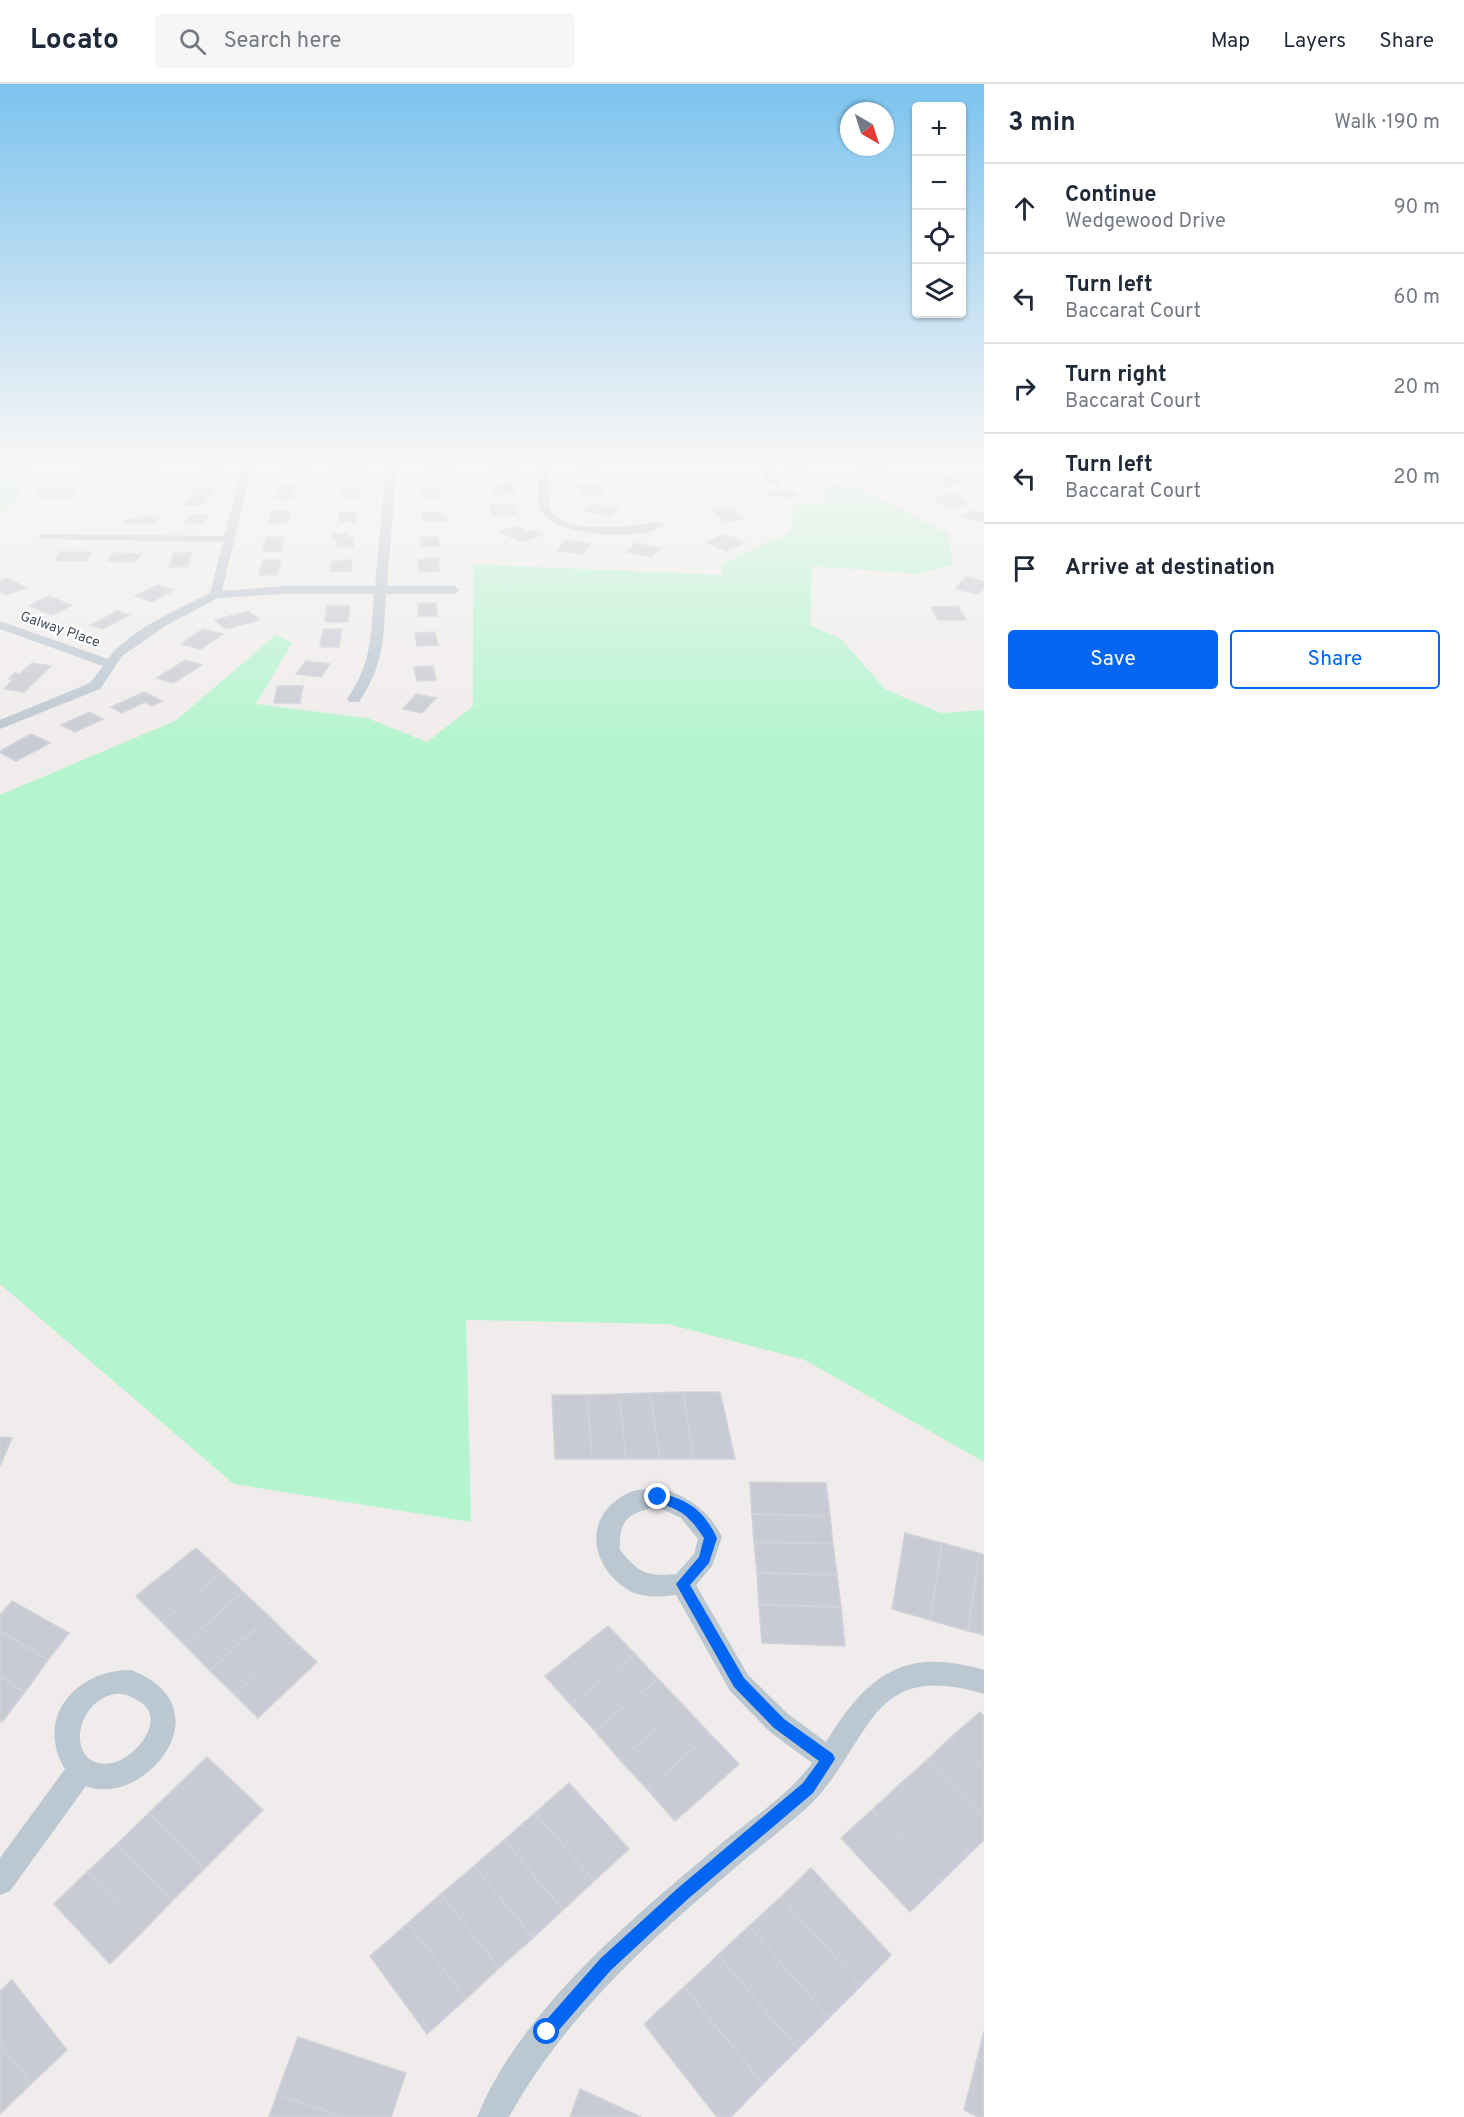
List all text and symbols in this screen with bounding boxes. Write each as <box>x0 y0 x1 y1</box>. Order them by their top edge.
search box <box>155 14 575 68</box>
text: Locato <box>30 23 119 59</box>
icon: search <box>176 25 209 58</box>
text: Search here <box>224 28 341 55</box>
text: Map <box>1211 28 1250 55</box>
text: Layers <box>1283 28 1346 55</box>
text: Share <box>1379 28 1434 55</box>
north arrow <box>840 102 894 156</box>
map controls <box>912 102 966 318</box>
button: + <box>912 102 966 156</box>
text: 3 min <box>1008 107 1076 140</box>
text: Walk · 190 m <box>1334 110 1440 136</box>
button: − <box>912 156 966 210</box>
text: Continue <box>1065 182 1156 209</box>
icon: ahead <box>1008 192 1041 225</box>
text: 90 m <box>1394 195 1440 221</box>
text: Wedgewood Drive <box>1065 209 1226 235</box>
button: locate <box>912 210 966 264</box>
button: layers <box>912 264 966 318</box>
text: Turn left <box>1065 272 1153 299</box>
icon: left <box>1008 282 1041 315</box>
text: 60 m <box>1394 285 1440 311</box>
text: Baccarat Court <box>1065 299 1201 325</box>
text: Turn right <box>1065 362 1167 389</box>
icon: right <box>1008 372 1041 405</box>
text: 20 m <box>1393 375 1440 401</box>
text: Baccarat Court <box>1065 389 1201 415</box>
text: Turn left <box>1065 452 1153 479</box>
icon: left <box>1008 462 1041 495</box>
text: 20 m <box>1393 465 1440 491</box>
text: Baccarat Court <box>1065 479 1201 505</box>
icon: arrive <box>1008 552 1041 585</box>
text: Arrive at destination <box>1065 555 1275 582</box>
street label: Galway Place <box>18 608 102 652</box>
button: Save <box>1008 630 1218 689</box>
button: Share <box>1230 630 1440 689</box>
route end <box>644 1483 670 1509</box>
route start <box>533 2018 559 2044</box>

